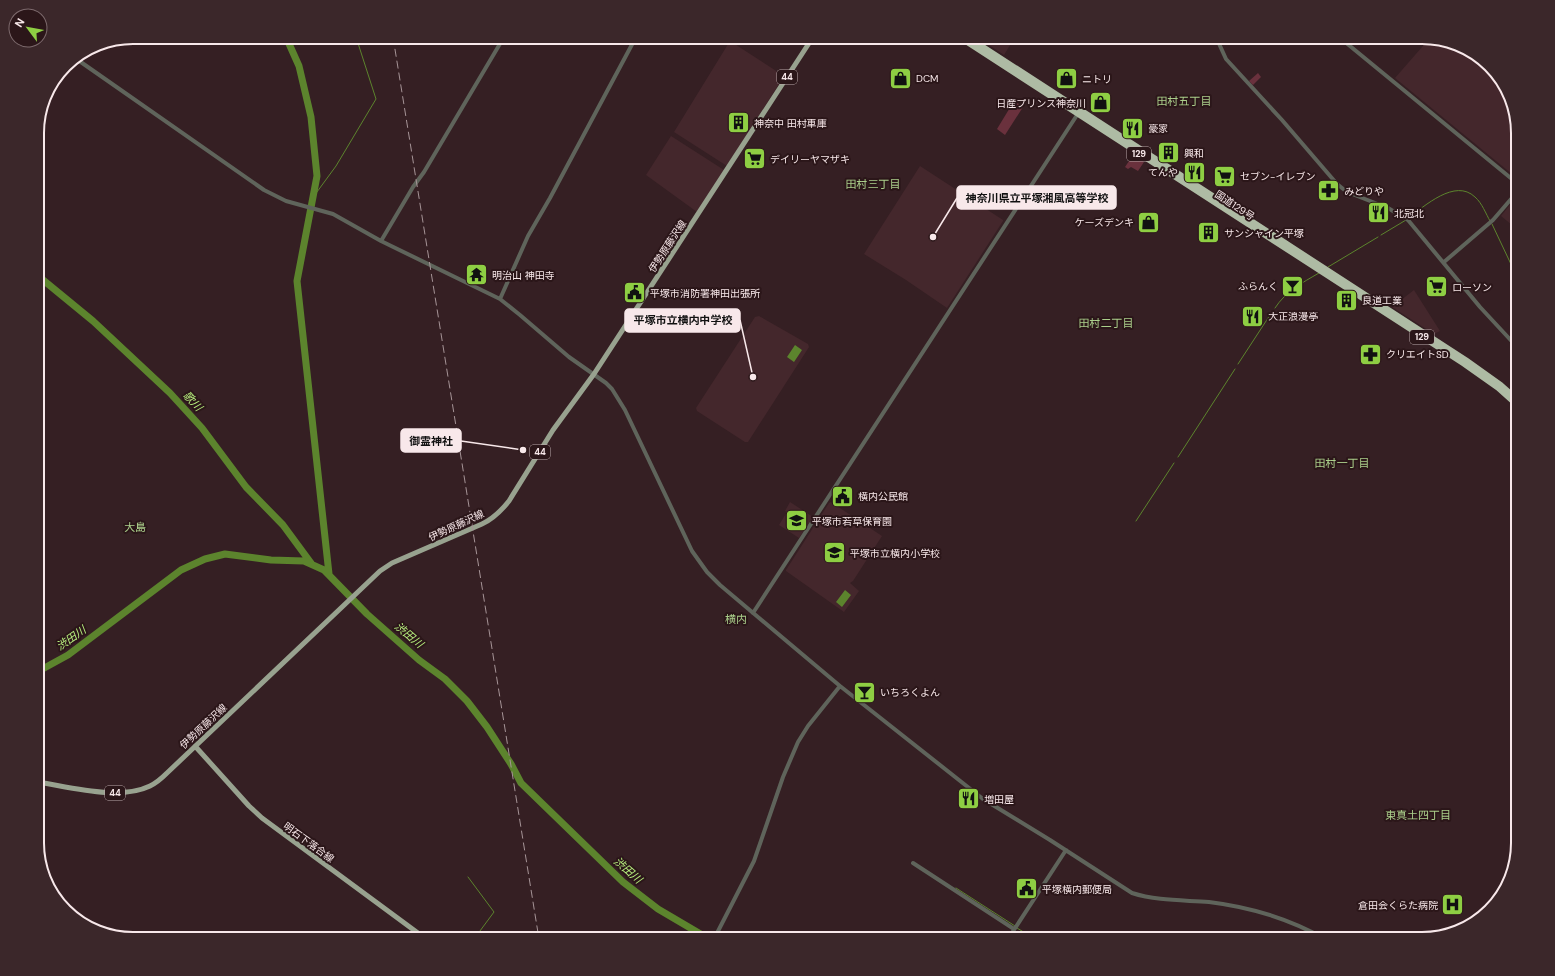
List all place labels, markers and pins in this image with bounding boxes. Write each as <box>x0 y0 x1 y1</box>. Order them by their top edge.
shop icon: DCM <box>888 65 914 91</box>
shop icon: ニトリ <box>1054 66 1080 92</box>
place label: DCM <box>916 72 938 85</box>
place label: ニトリ <box>1082 73 1112 86</box>
shop icon: 日産プリンス神奈川 <box>1088 90 1114 116</box>
place label: 日産プリンス神奈川 <box>996 97 1086 110</box>
building icon: 神奈中 田村車庫 <box>725 110 751 136</box>
restaurant icon: 豪家 <box>1119 115 1145 141</box>
place label: 神奈中 田村車庫 <box>754 117 827 130</box>
place label: 豪家 <box>1148 122 1168 135</box>
building icon: 興和 <box>1155 140 1181 166</box>
supermarket icon: デイリーヤマザキ <box>741 146 767 172</box>
place label: 興和 <box>1184 147 1204 160</box>
place label: デイリーヤマザキ <box>770 153 850 166</box>
restaurant icon: てんや <box>1181 159 1207 185</box>
supermarket icon: セブン-イレブン <box>1212 163 1238 189</box>
place label: てんや <box>1148 166 1178 179</box>
place label: セブン-イレブン <box>1240 170 1315 183</box>
pharmacy icon: みどりや <box>1316 178 1342 204</box>
place label: みどりや <box>1344 185 1384 198</box>
callout: 神奈川県立平塚湘風高等学校 <box>957 186 1116 209</box>
restaurant icon: 北冠北 <box>1365 200 1391 226</box>
place label: 北冠北 <box>1394 207 1424 220</box>
shop icon: ケーズデンキ <box>1136 209 1162 235</box>
place label: ケーズデンキ <box>1075 216 1134 229</box>
building icon: サンシャイン平塚 <box>1196 220 1222 246</box>
place label: サンシャイン平塚 <box>1224 227 1304 240</box>
temple icon: 明治山 神田寺 <box>463 262 489 288</box>
place label: 明治山 神田寺 <box>492 269 555 282</box>
bar icon: ふらんく <box>1280 273 1306 299</box>
supermarket icon: ローソン <box>1424 274 1450 300</box>
public building icon: 平塚市消防署神田出張所 <box>622 280 648 306</box>
place label: ふらんく <box>1238 280 1278 293</box>
place label: ローソン <box>1452 281 1492 294</box>
place label: 平塚市消防署神田出張所 <box>650 287 760 300</box>
building icon: 良道工業 <box>1333 287 1359 313</box>
place label: 良道工業 <box>1362 294 1402 307</box>
restaurant icon: 大正浪漫亭 <box>1240 303 1266 329</box>
callout: 平塚市立横内中学校 <box>625 309 740 332</box>
place label: 大正浪漫亭 <box>1268 310 1318 323</box>
pharmacy icon: クリエイトSD <box>1357 341 1383 367</box>
place label: クリエイトSD <box>1386 348 1449 361</box>
callout: 御霊神社 <box>401 429 461 452</box>
public building icon: 横内公民館 <box>830 483 856 509</box>
place label: 横内公民館 <box>858 490 908 503</box>
school or university icon: 平塚市若草保育園 <box>783 508 809 534</box>
place label: 平塚市若草保育園 <box>812 515 892 528</box>
school or university icon: 平塚市立横内小学校 <box>821 540 847 566</box>
place label: 平塚市立横内小学校 <box>850 547 940 560</box>
bar icon: いちろくよん <box>851 679 877 705</box>
place label: いちろくよん <box>880 686 940 699</box>
restaurant icon: 増田屋 <box>955 786 981 812</box>
place label: 増田屋 <box>984 793 1014 806</box>
public building icon: 平塚横内郵便局 <box>1014 876 1040 902</box>
place label: 平塚横内郵便局 <box>1042 883 1112 896</box>
hospital icon: 倉田会くらた病院 <box>1440 892 1466 918</box>
place label: 倉田会くらた病院 <box>1358 899 1438 912</box>

